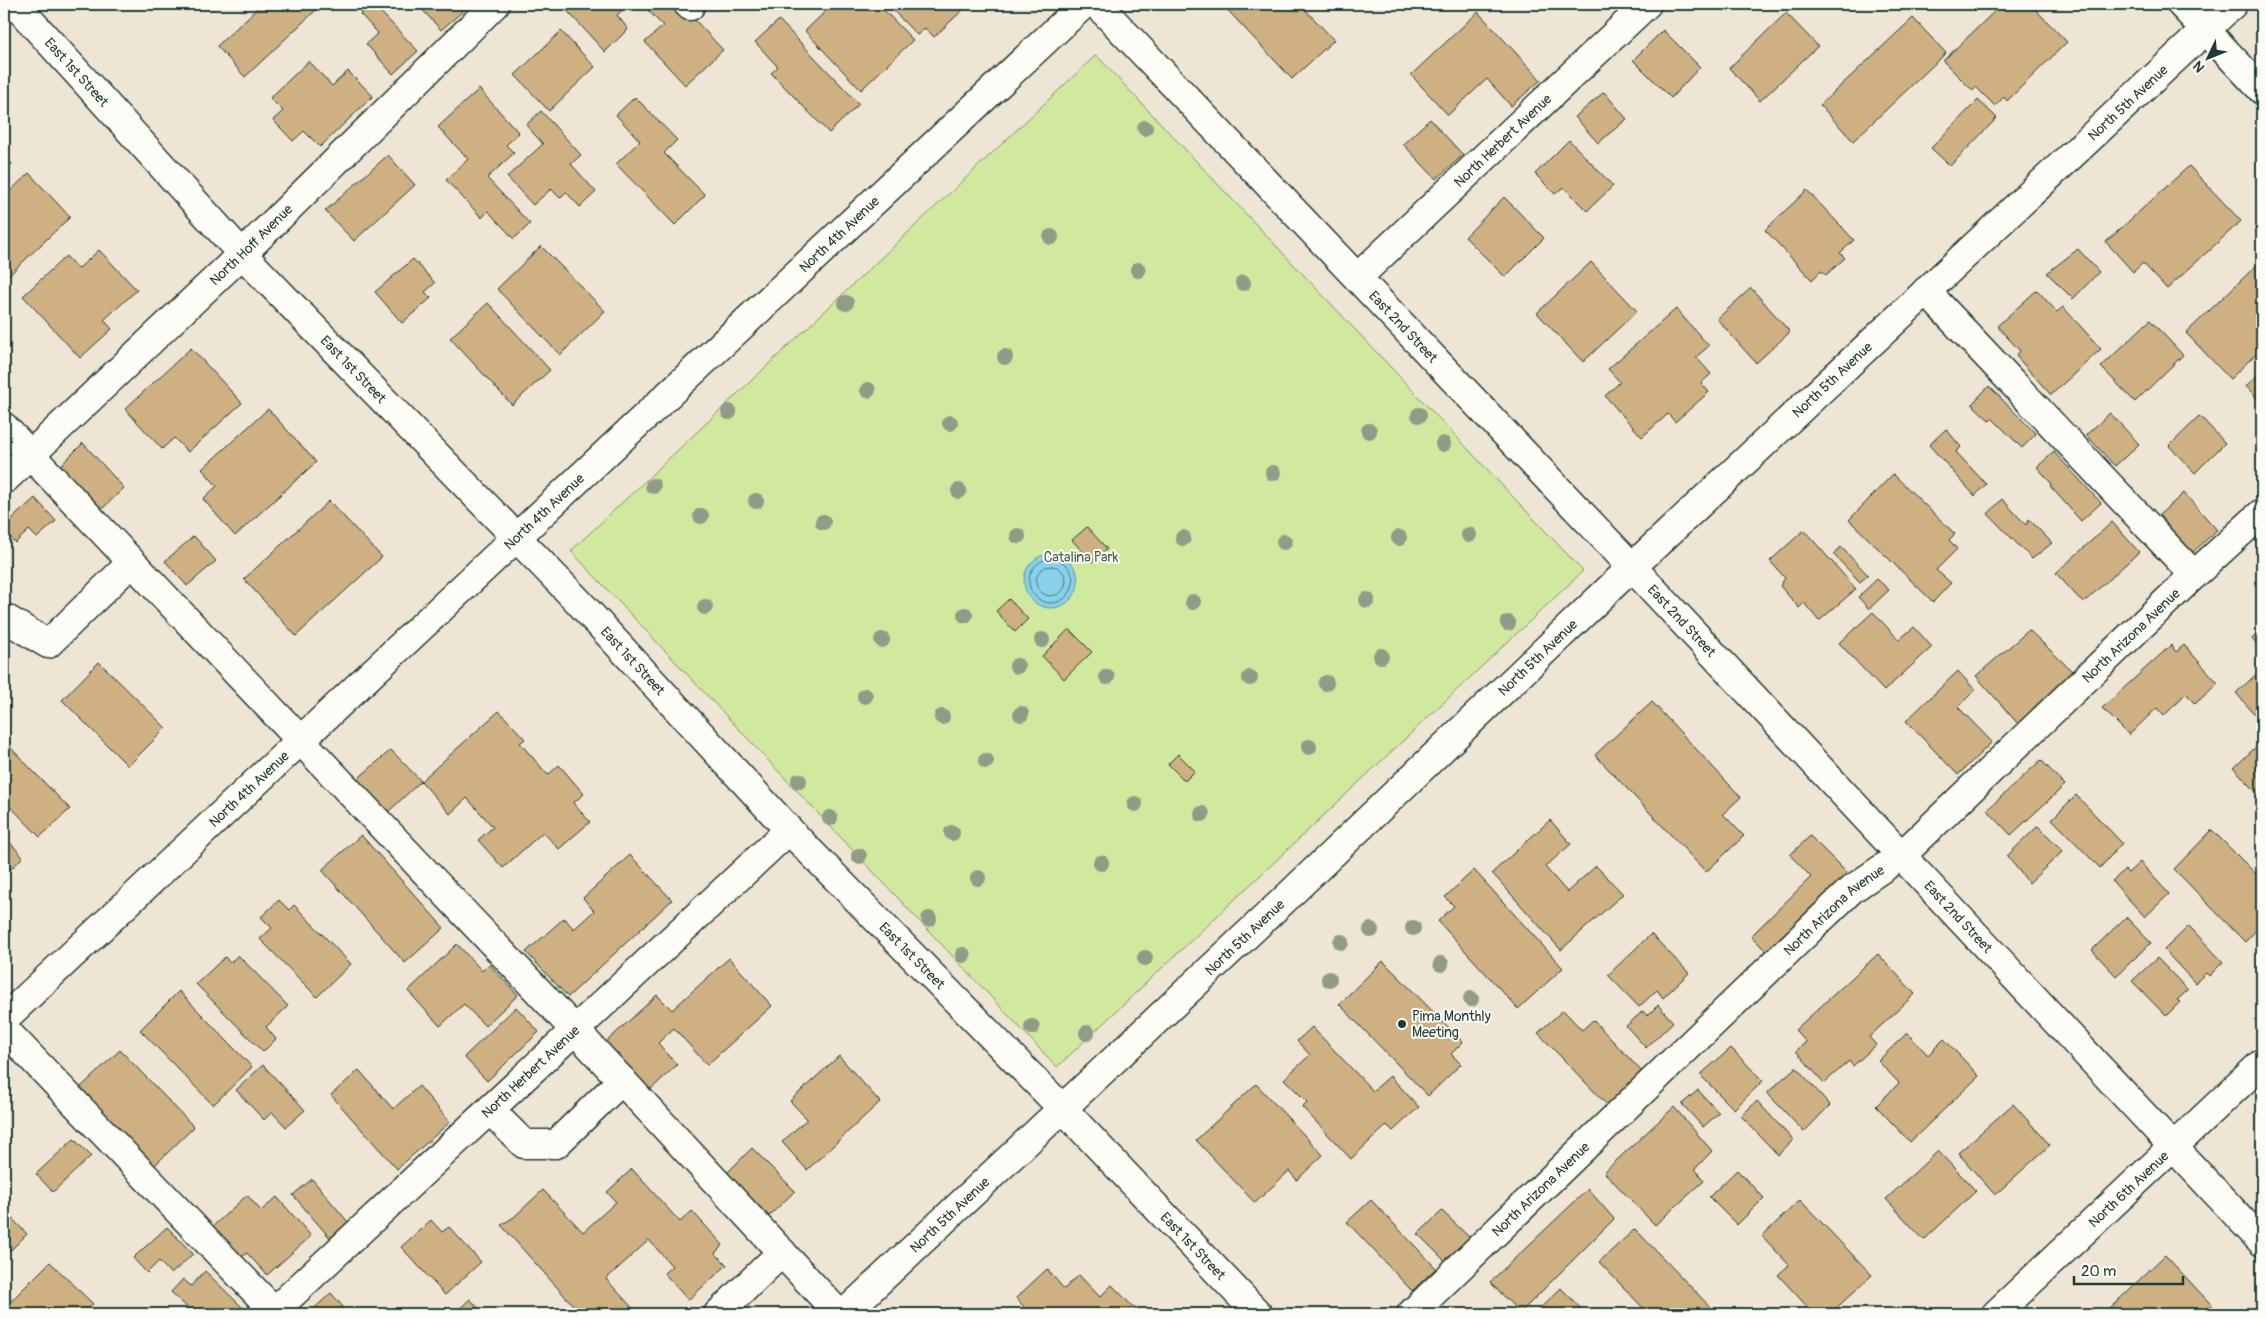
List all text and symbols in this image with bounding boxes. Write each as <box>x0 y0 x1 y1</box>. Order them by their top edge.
north arrow <box>2184 32 2234 82</box>
street label: East 1st Street <box>41 34 113 110</box>
text: N <box>2189 57 2208 76</box>
street label: North 5th Avenue <box>2084 61 2171 144</box>
street label: North Herbert Avenue <box>1450 90 1555 190</box>
street label: North 4th Avenue <box>795 192 883 276</box>
street label: North Hoff Avenue <box>206 201 296 289</box>
street label: East 2nd Street <box>1366 287 1442 366</box>
street label: East 1st Street <box>317 332 390 407</box>
street label: North 5th Avenue <box>1789 338 1876 421</box>
street label: North 4th Avenue <box>500 470 588 553</box>
park label: Catalina Park <box>1044 549 1118 566</box>
street label: East 2nd Street <box>1644 581 1720 660</box>
street label: North Arizona Avenue <box>2078 585 2183 686</box>
street label: North 5th Avenue <box>1494 616 1581 699</box>
street label: East 1st Street <box>597 623 669 699</box>
street label: North 4th Avenue <box>205 747 293 831</box>
street label: North Arizona Avenue <box>1780 861 1888 959</box>
street label: East 2nd Street <box>1921 877 1996 957</box>
street label: North 5th Avenue <box>1201 896 1288 979</box>
street label: East 1st Street <box>876 918 949 993</box>
place label: Pima Monthly Meeting <box>1412 1008 1491 1041</box>
marker: Pima Monthly Meeting <box>1396 1018 1408 1030</box>
street label: North Herbert Avenue <box>478 1022 583 1122</box>
street label: North Arizona Avenue <box>1488 1138 1593 1240</box>
street label: North 6th Avenue <box>2085 1147 2172 1231</box>
street label: North 5th Avenue <box>906 1173 993 1256</box>
street label: East 1st Street <box>1157 1208 1230 1284</box>
scale bar <box>2074 1253 2182 1285</box>
text: 20 m <box>2081 1262 2116 1281</box>

